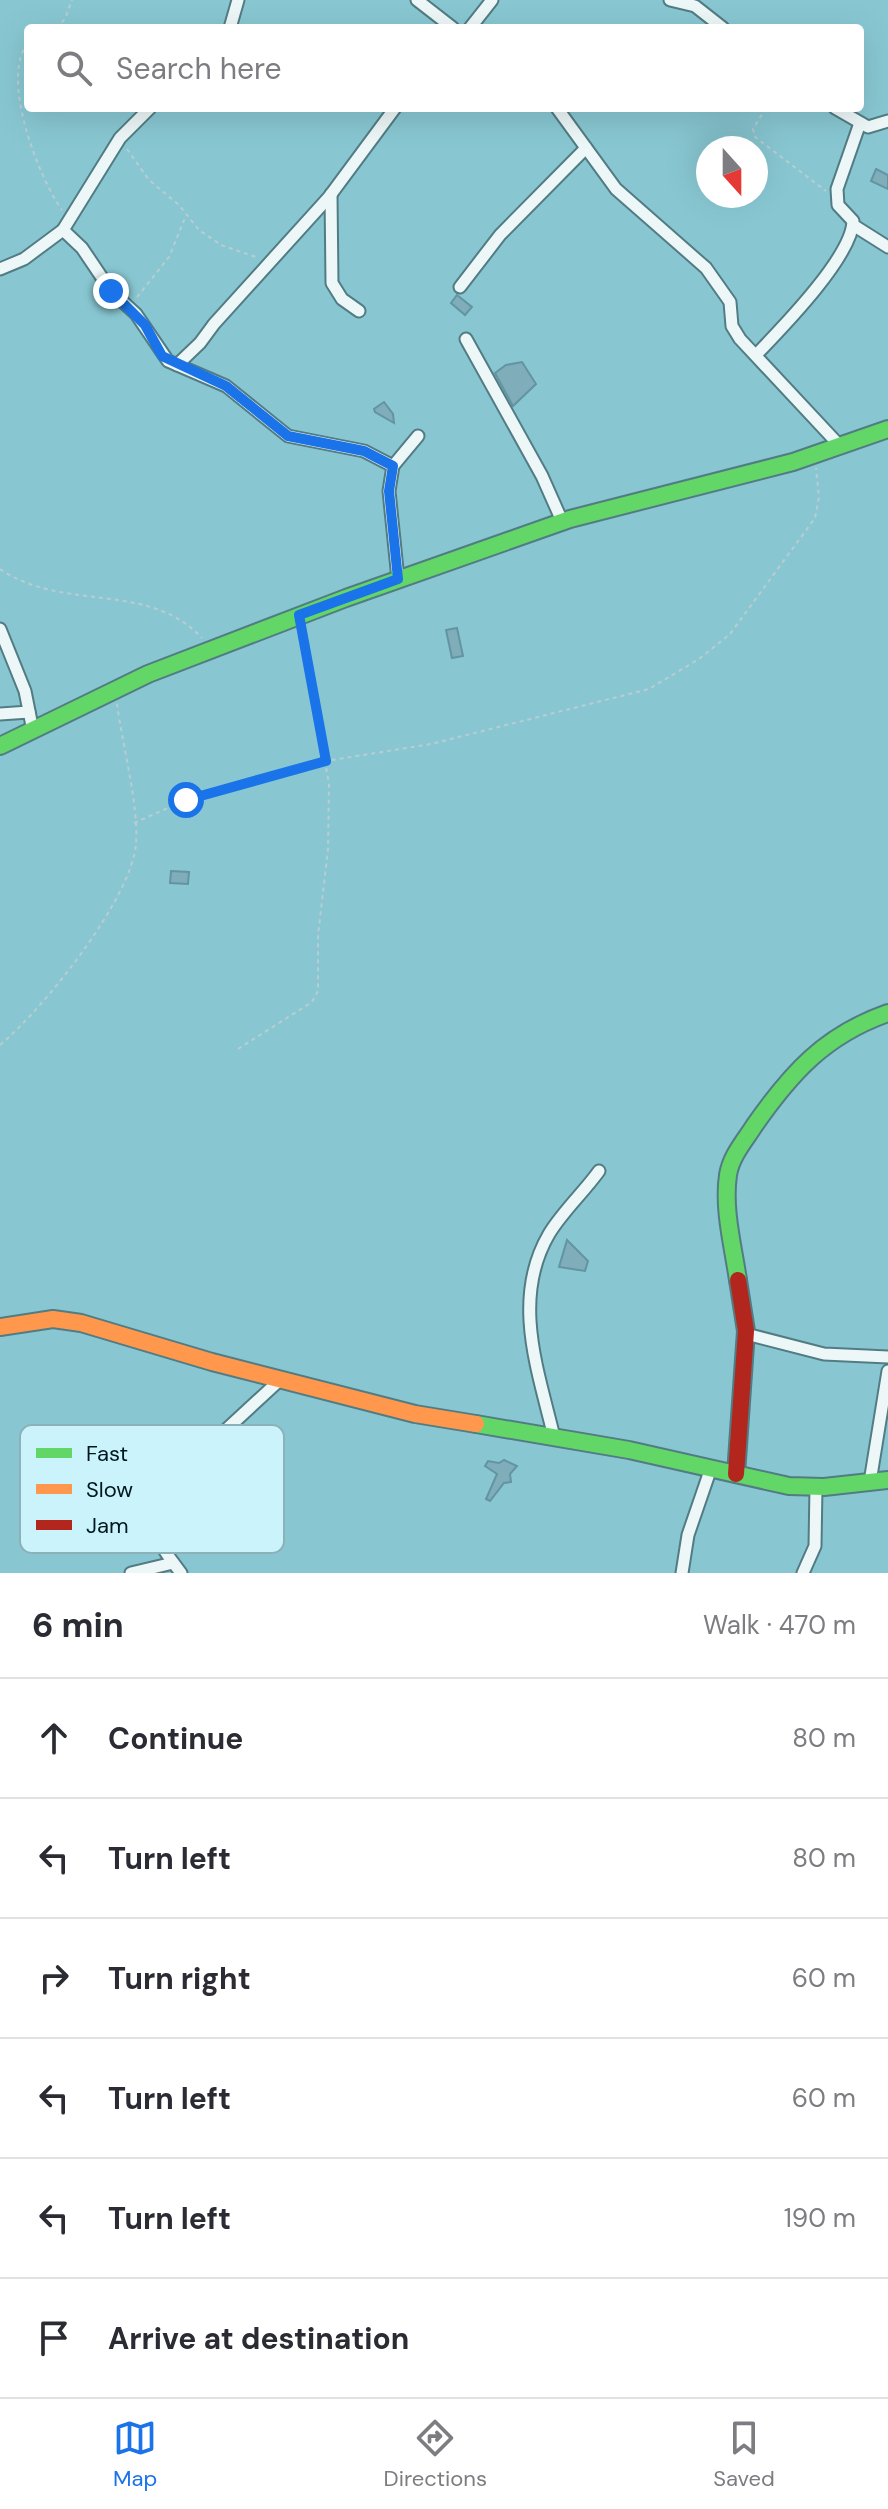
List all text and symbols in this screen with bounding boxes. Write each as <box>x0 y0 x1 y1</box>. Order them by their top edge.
search box <box>24 24 864 112</box>
icon: search <box>52 46 96 90</box>
text: Search here <box>116 49 282 88</box>
north arrow <box>696 136 768 208</box>
route end <box>93 273 129 309</box>
route start <box>168 782 204 818</box>
legend <box>20 1425 284 1553</box>
text: Fast <box>86 1439 128 1468</box>
text: Slow <box>86 1475 133 1504</box>
text: Jam <box>86 1511 129 1540</box>
text: 6 min <box>32 1603 124 1648</box>
text: Walk · 470 m <box>703 1608 856 1642</box>
icon: ahead <box>32 1716 76 1760</box>
text: Continue <box>108 1719 243 1758</box>
text: 80 m <box>792 1721 856 1755</box>
icon: left <box>32 1836 76 1880</box>
text: Turn left <box>108 1839 231 1878</box>
text: 80 m <box>792 1841 856 1875</box>
icon: right <box>32 1956 76 2000</box>
text: Turn right <box>108 1959 251 1998</box>
text: 60 m <box>792 1961 856 1995</box>
icon: left <box>32 2076 76 2120</box>
text: Turn left <box>108 2079 231 2118</box>
text: 60 m <box>792 2081 856 2115</box>
icon: left <box>32 2196 76 2240</box>
text: Turn left <box>108 2199 231 2238</box>
text: 190 m <box>784 2201 856 2235</box>
icon: arrive <box>32 2316 76 2360</box>
text: Arrive at destination <box>108 2319 409 2358</box>
tab: Map <box>113 2416 157 2493</box>
tab: Directions <box>384 2416 487 2493</box>
tab: Saved <box>713 2416 775 2493</box>

